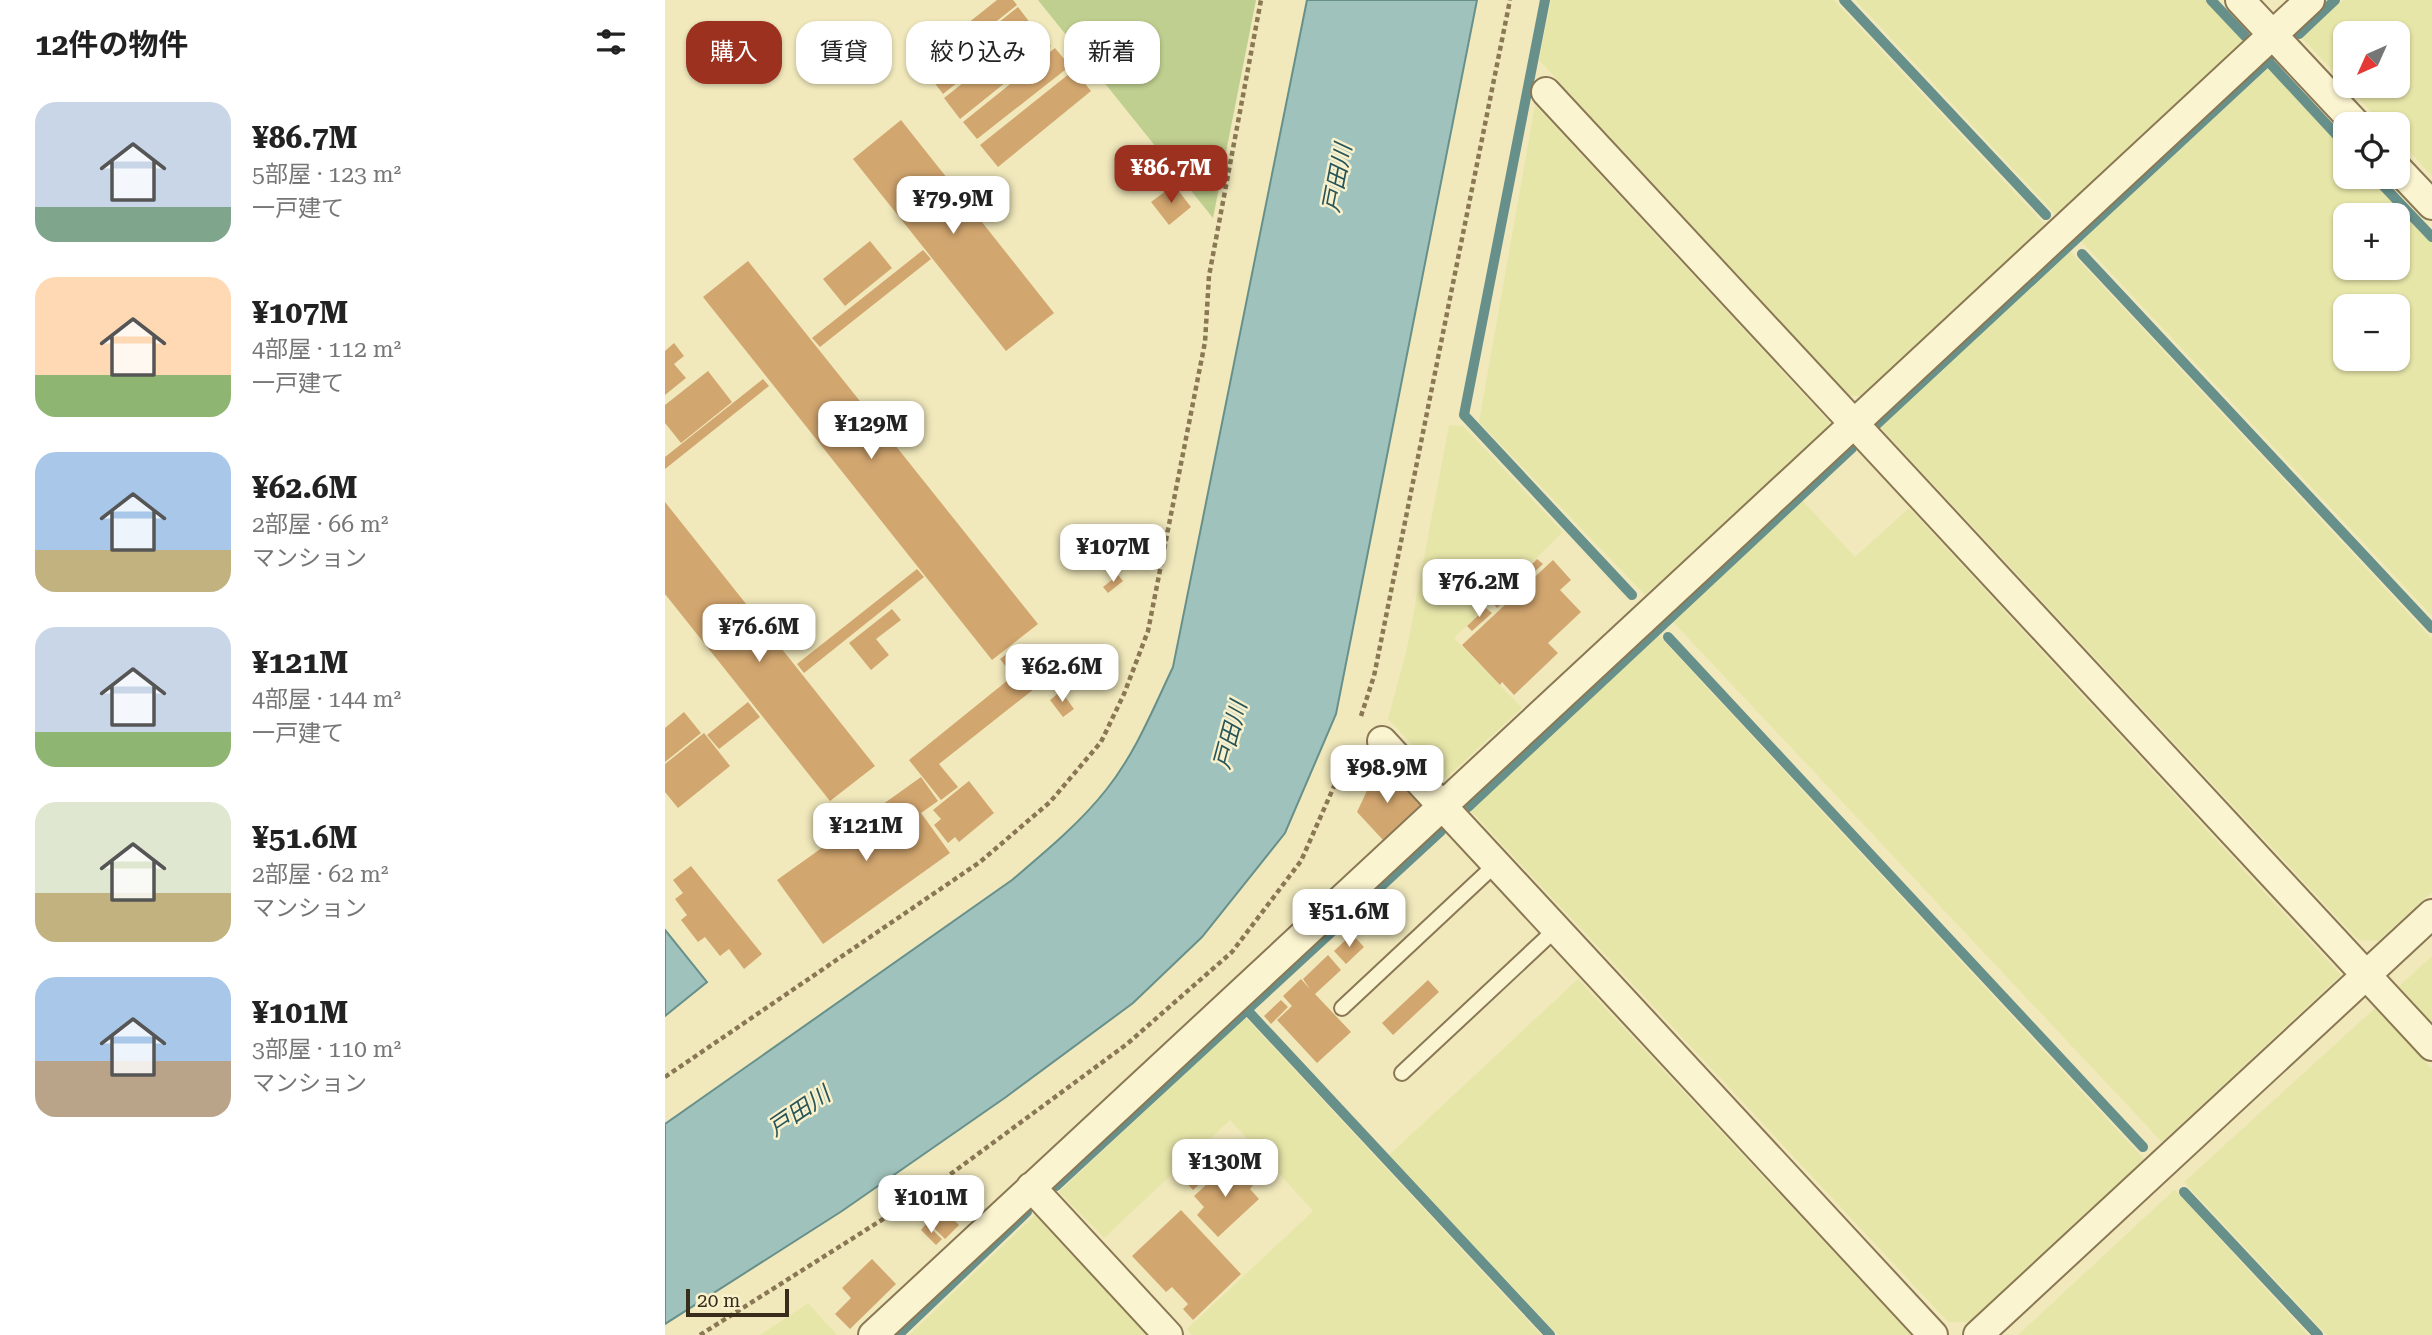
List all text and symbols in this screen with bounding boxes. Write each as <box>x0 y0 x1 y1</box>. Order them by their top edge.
chip: 購入 <box>686 21 782 84</box>
chip: 賃貸 <box>796 21 892 84</box>
chip: 絞り込み <box>906 21 1050 84</box>
chip: 新着 <box>1064 21 1160 84</box>
north arrow <box>2333 21 2410 98</box>
map controls <box>2333 21 2410 371</box>
icon: filters <box>592 23 630 61</box>
text: 12件の物件 <box>35 27 189 62</box>
button: locate <box>2333 112 2410 189</box>
text: ¥86.7M <box>252 120 358 155</box>
icon: home <box>91 130 175 214</box>
water label: 戸田川 <box>1318 139 1358 215</box>
pin: ¥86.7M <box>1114 146 1228 205</box>
text: ¥86.7M <box>1131 154 1211 181</box>
text: 5部屋 · 123 m² <box>252 161 401 188</box>
pin: ¥79.9M <box>896 176 1010 236</box>
text: ¥79.9M <box>913 185 993 212</box>
text: 一戸建て <box>252 195 344 222</box>
button: + <box>2333 203 2410 280</box>
button: − <box>2333 294 2410 371</box>
text: ¥107M <box>252 295 348 330</box>
icon: home <box>91 305 175 389</box>
text: 4部屋 · 112 m² <box>252 336 401 363</box>
text: 一戸建て <box>252 370 344 397</box>
pin: ¥129M <box>822 402 920 461</box>
text: ¥129M <box>834 410 908 437</box>
text: ¥62.6M <box>252 470 358 505</box>
icon: home <box>91 480 175 564</box>
text: 2部屋 · 66 m² <box>252 511 388 538</box>
pin: ¥107M <box>1064 524 1162 584</box>
text: ¥107M <box>1076 533 1150 560</box>
text: マンション <box>252 545 367 572</box>
pin: ¥76.2M <box>1422 560 1536 619</box>
text: ¥76.2M <box>1439 568 1519 595</box>
pin: ¥76.6M <box>702 604 816 664</box>
text: ¥76.6M <box>719 613 799 640</box>
pin: ¥62.6M <box>1005 644 1119 704</box>
text: ¥121M <box>252 645 348 680</box>
text: ¥62.6M <box>1022 653 1102 680</box>
icon: home <box>91 655 175 739</box>
text: 4部屋 · 144 m² <box>252 686 401 713</box>
water label: 戸田川 <box>1209 695 1253 772</box>
text: 一戸建て <box>252 720 344 747</box>
pin: ¥98.9M <box>1330 746 1444 805</box>
text: ¥98.9M <box>1347 754 1427 781</box>
pin: ¥121M <box>817 804 915 863</box>
text: ¥121M <box>829 812 903 839</box>
text: ¥51.6M <box>252 820 358 855</box>
icon: home <box>91 830 175 914</box>
text: 2部屋 · 62 m² <box>252 861 388 888</box>
pin: ¥51.6M <box>1292 890 1406 949</box>
text: マンション <box>252 895 367 922</box>
text: ¥51.6M <box>1309 898 1389 925</box>
text: ¥101M <box>252 995 348 1030</box>
icon: home <box>91 1005 175 1089</box>
text: 3部屋 · 110 m² <box>252 1036 401 1063</box>
text: マンション <box>252 1070 367 1097</box>
water label: 戸田川 <box>763 1079 838 1142</box>
pin: ¥130M <box>1176 1140 1274 1199</box>
text: ¥130M <box>1188 1148 1262 1175</box>
pin: ¥101M <box>882 1176 980 1235</box>
text: ¥101M <box>894 1184 968 1211</box>
scale bar <box>686 1286 789 1318</box>
text: 20 m <box>697 1289 740 1312</box>

